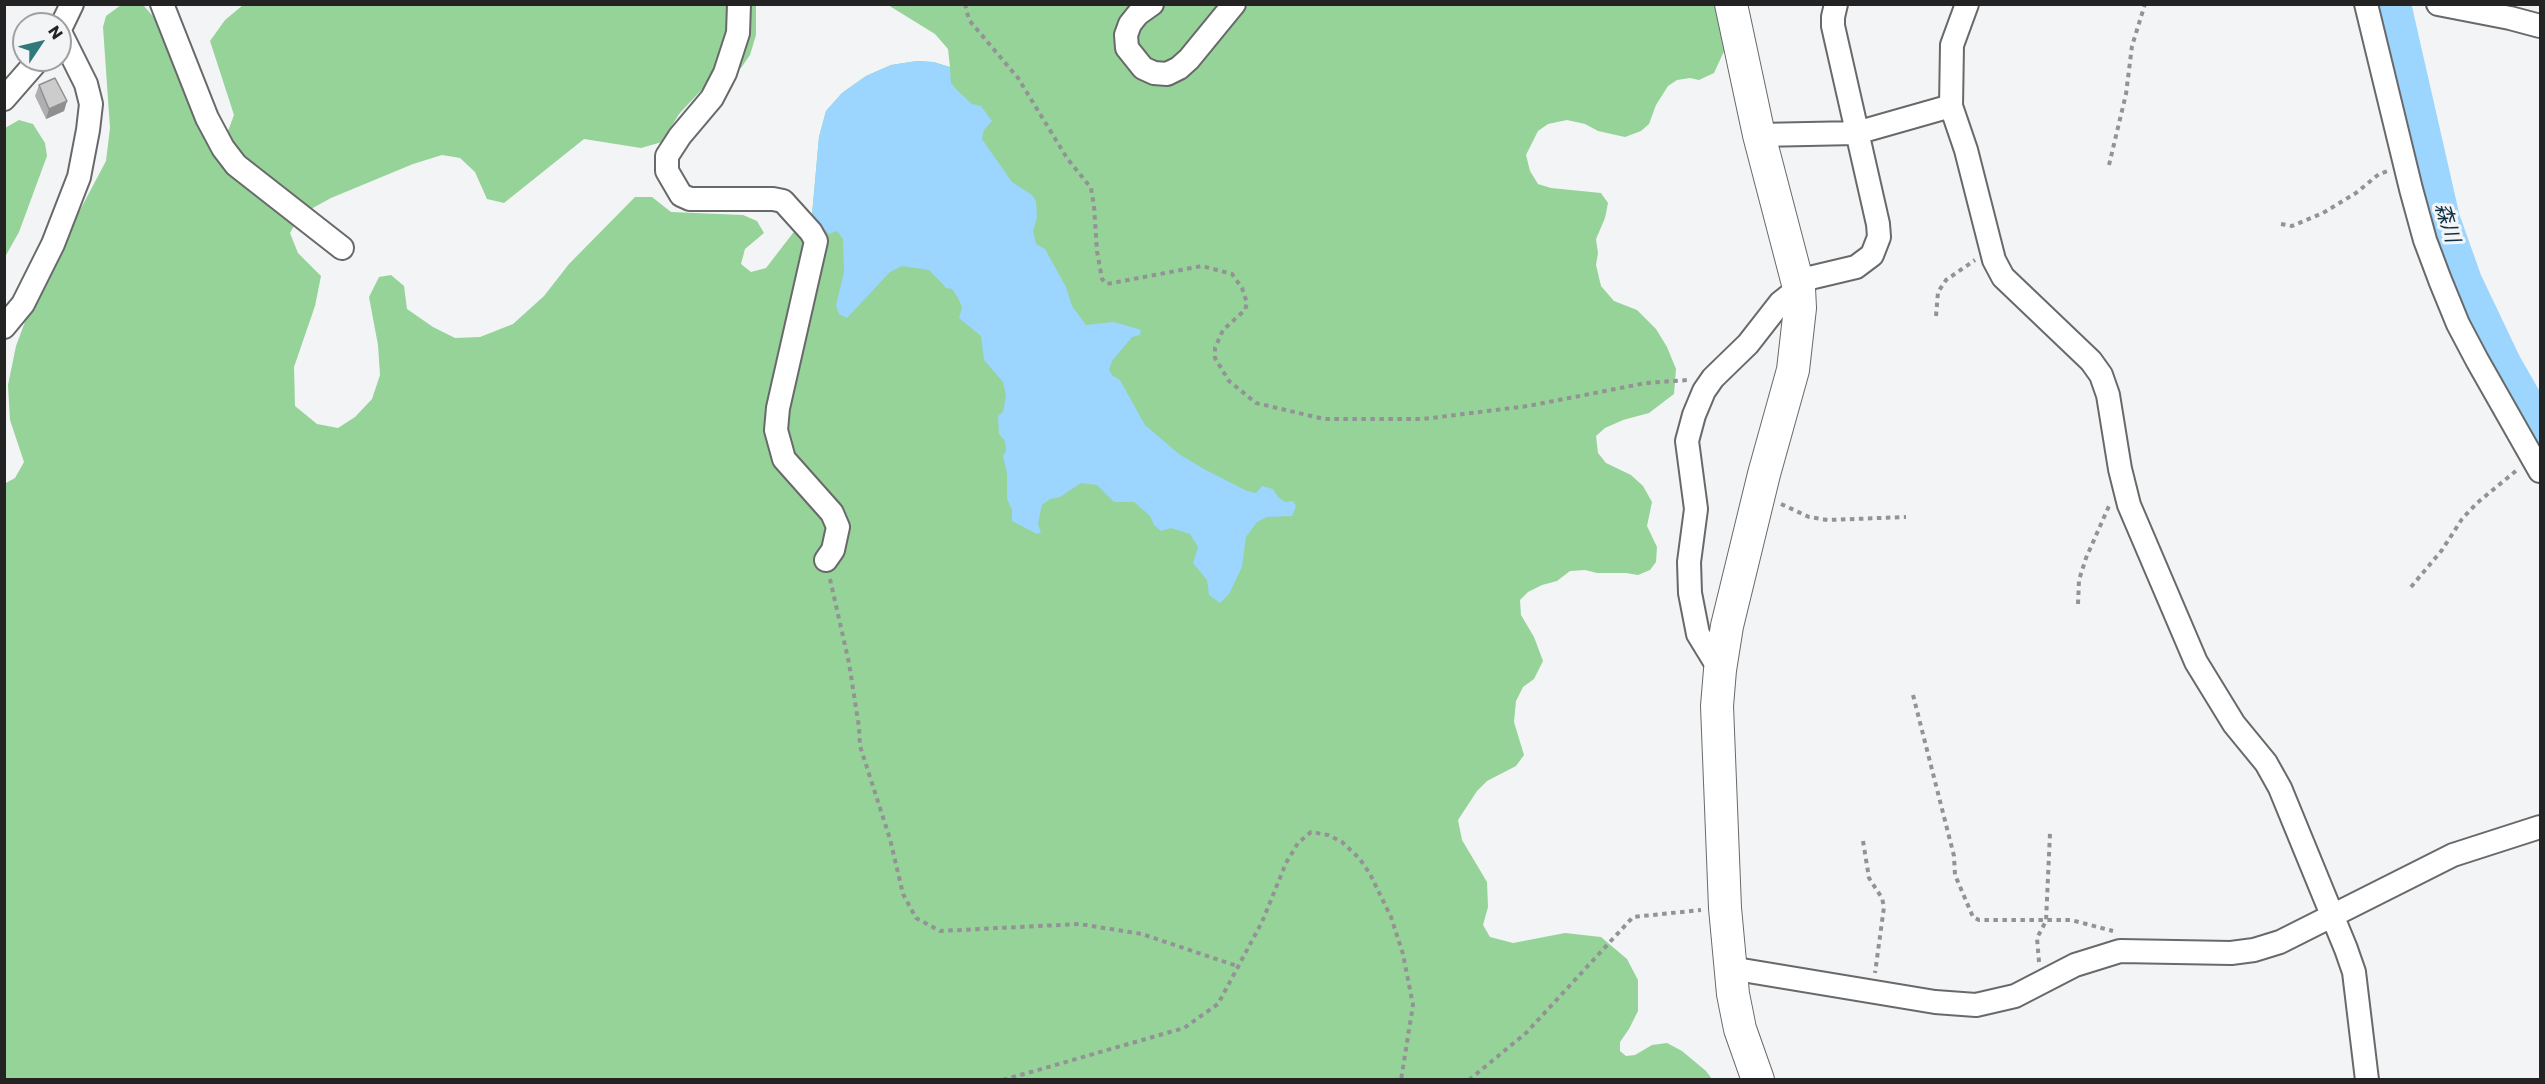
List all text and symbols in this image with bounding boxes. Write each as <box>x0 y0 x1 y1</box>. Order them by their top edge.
north arrow <box>12 12 72 72</box>
text: N <box>43 21 68 44</box>
water label: 森川 <box>2429 200 2463 246</box>

